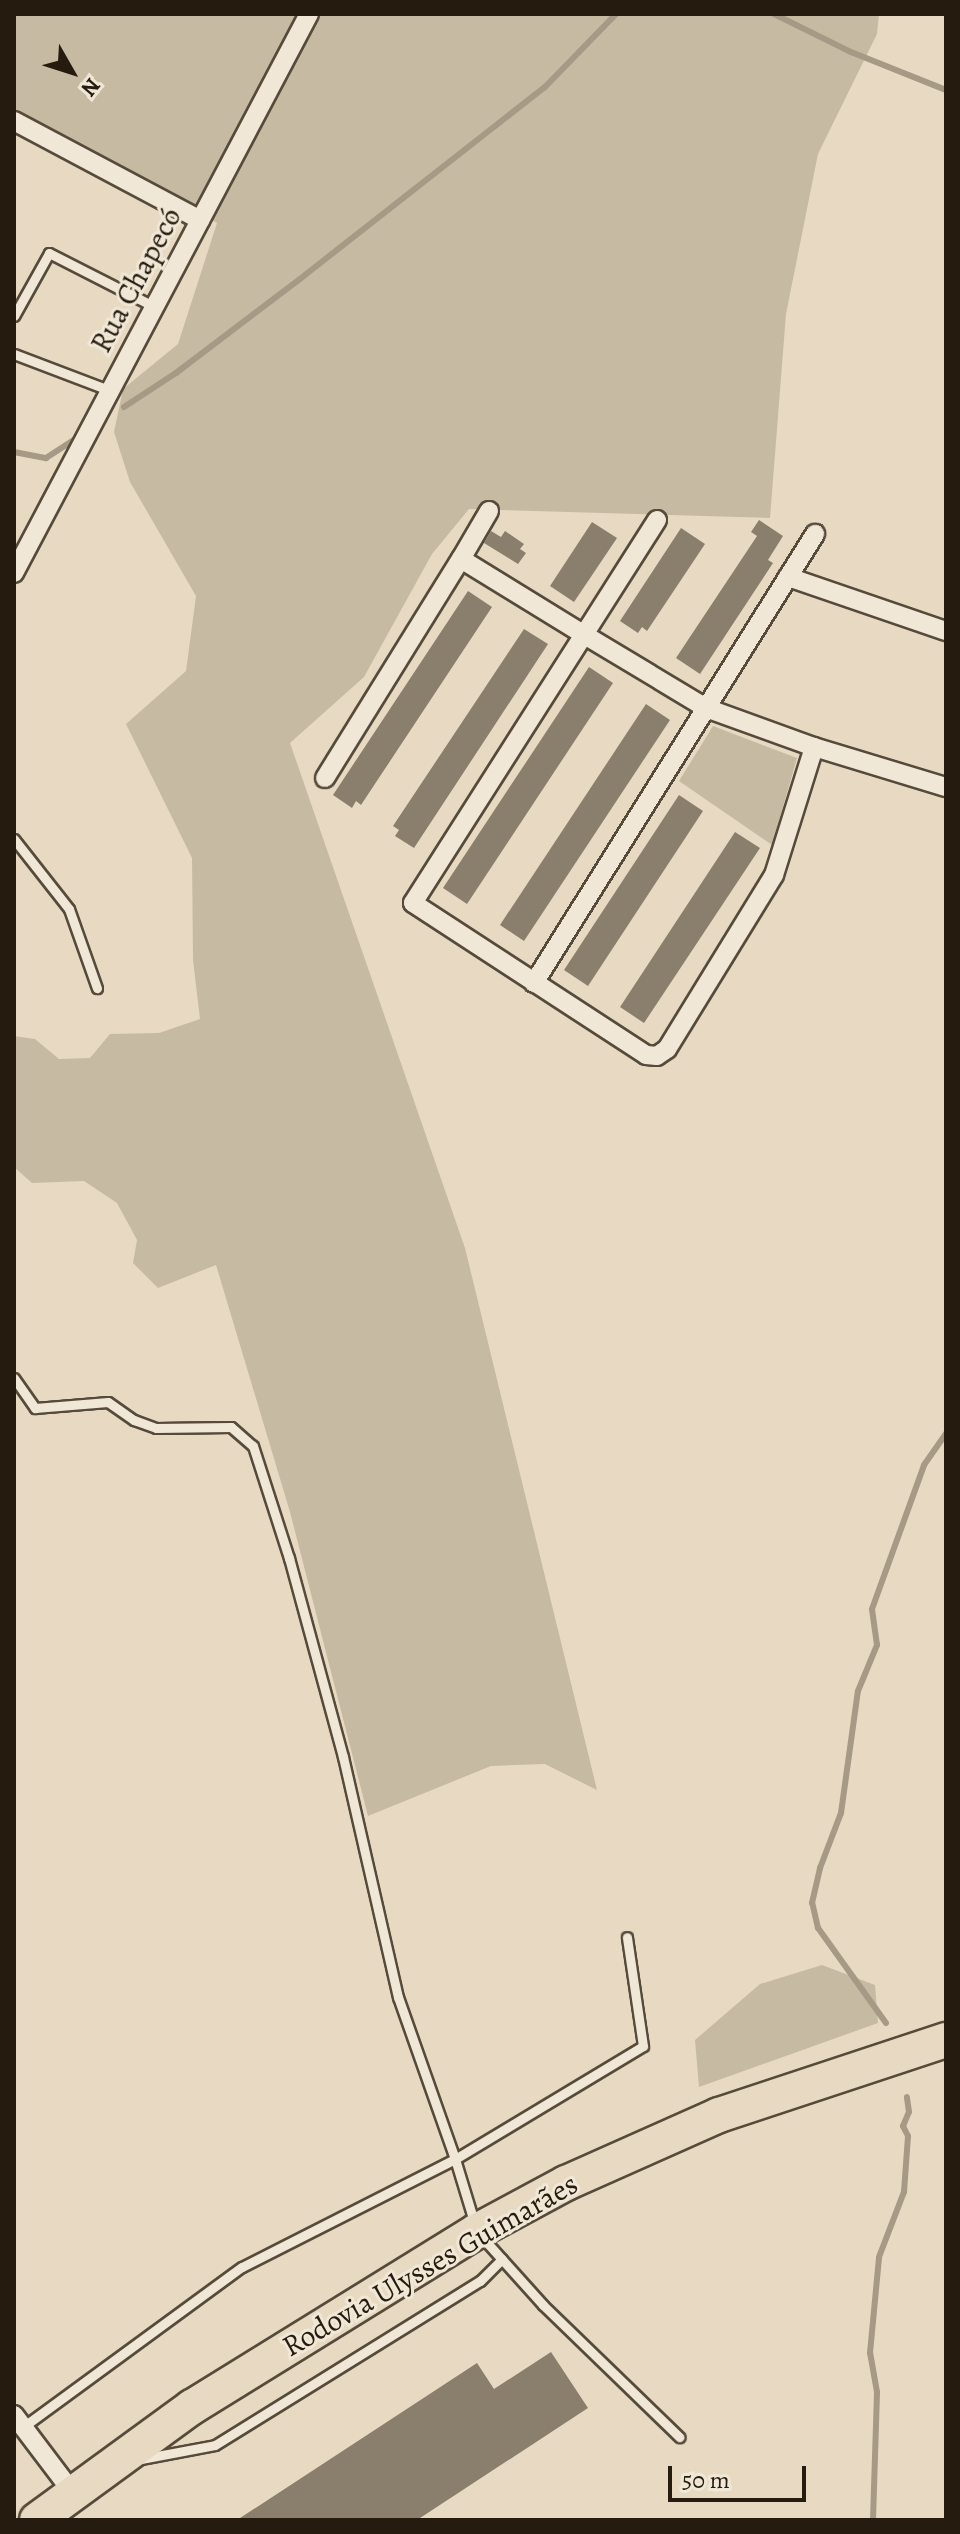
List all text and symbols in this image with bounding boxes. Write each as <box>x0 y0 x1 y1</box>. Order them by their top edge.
north arrow <box>32 32 112 112</box>
text: N <box>74 71 107 103</box>
street label: Rua Chapecó <box>83 201 189 359</box>
street label: Rodovia Ulysses Guimarães <box>276 2166 584 2364</box>
scale bar <box>672 2450 810 2500</box>
text: 50 m <box>682 2464 730 2496</box>

